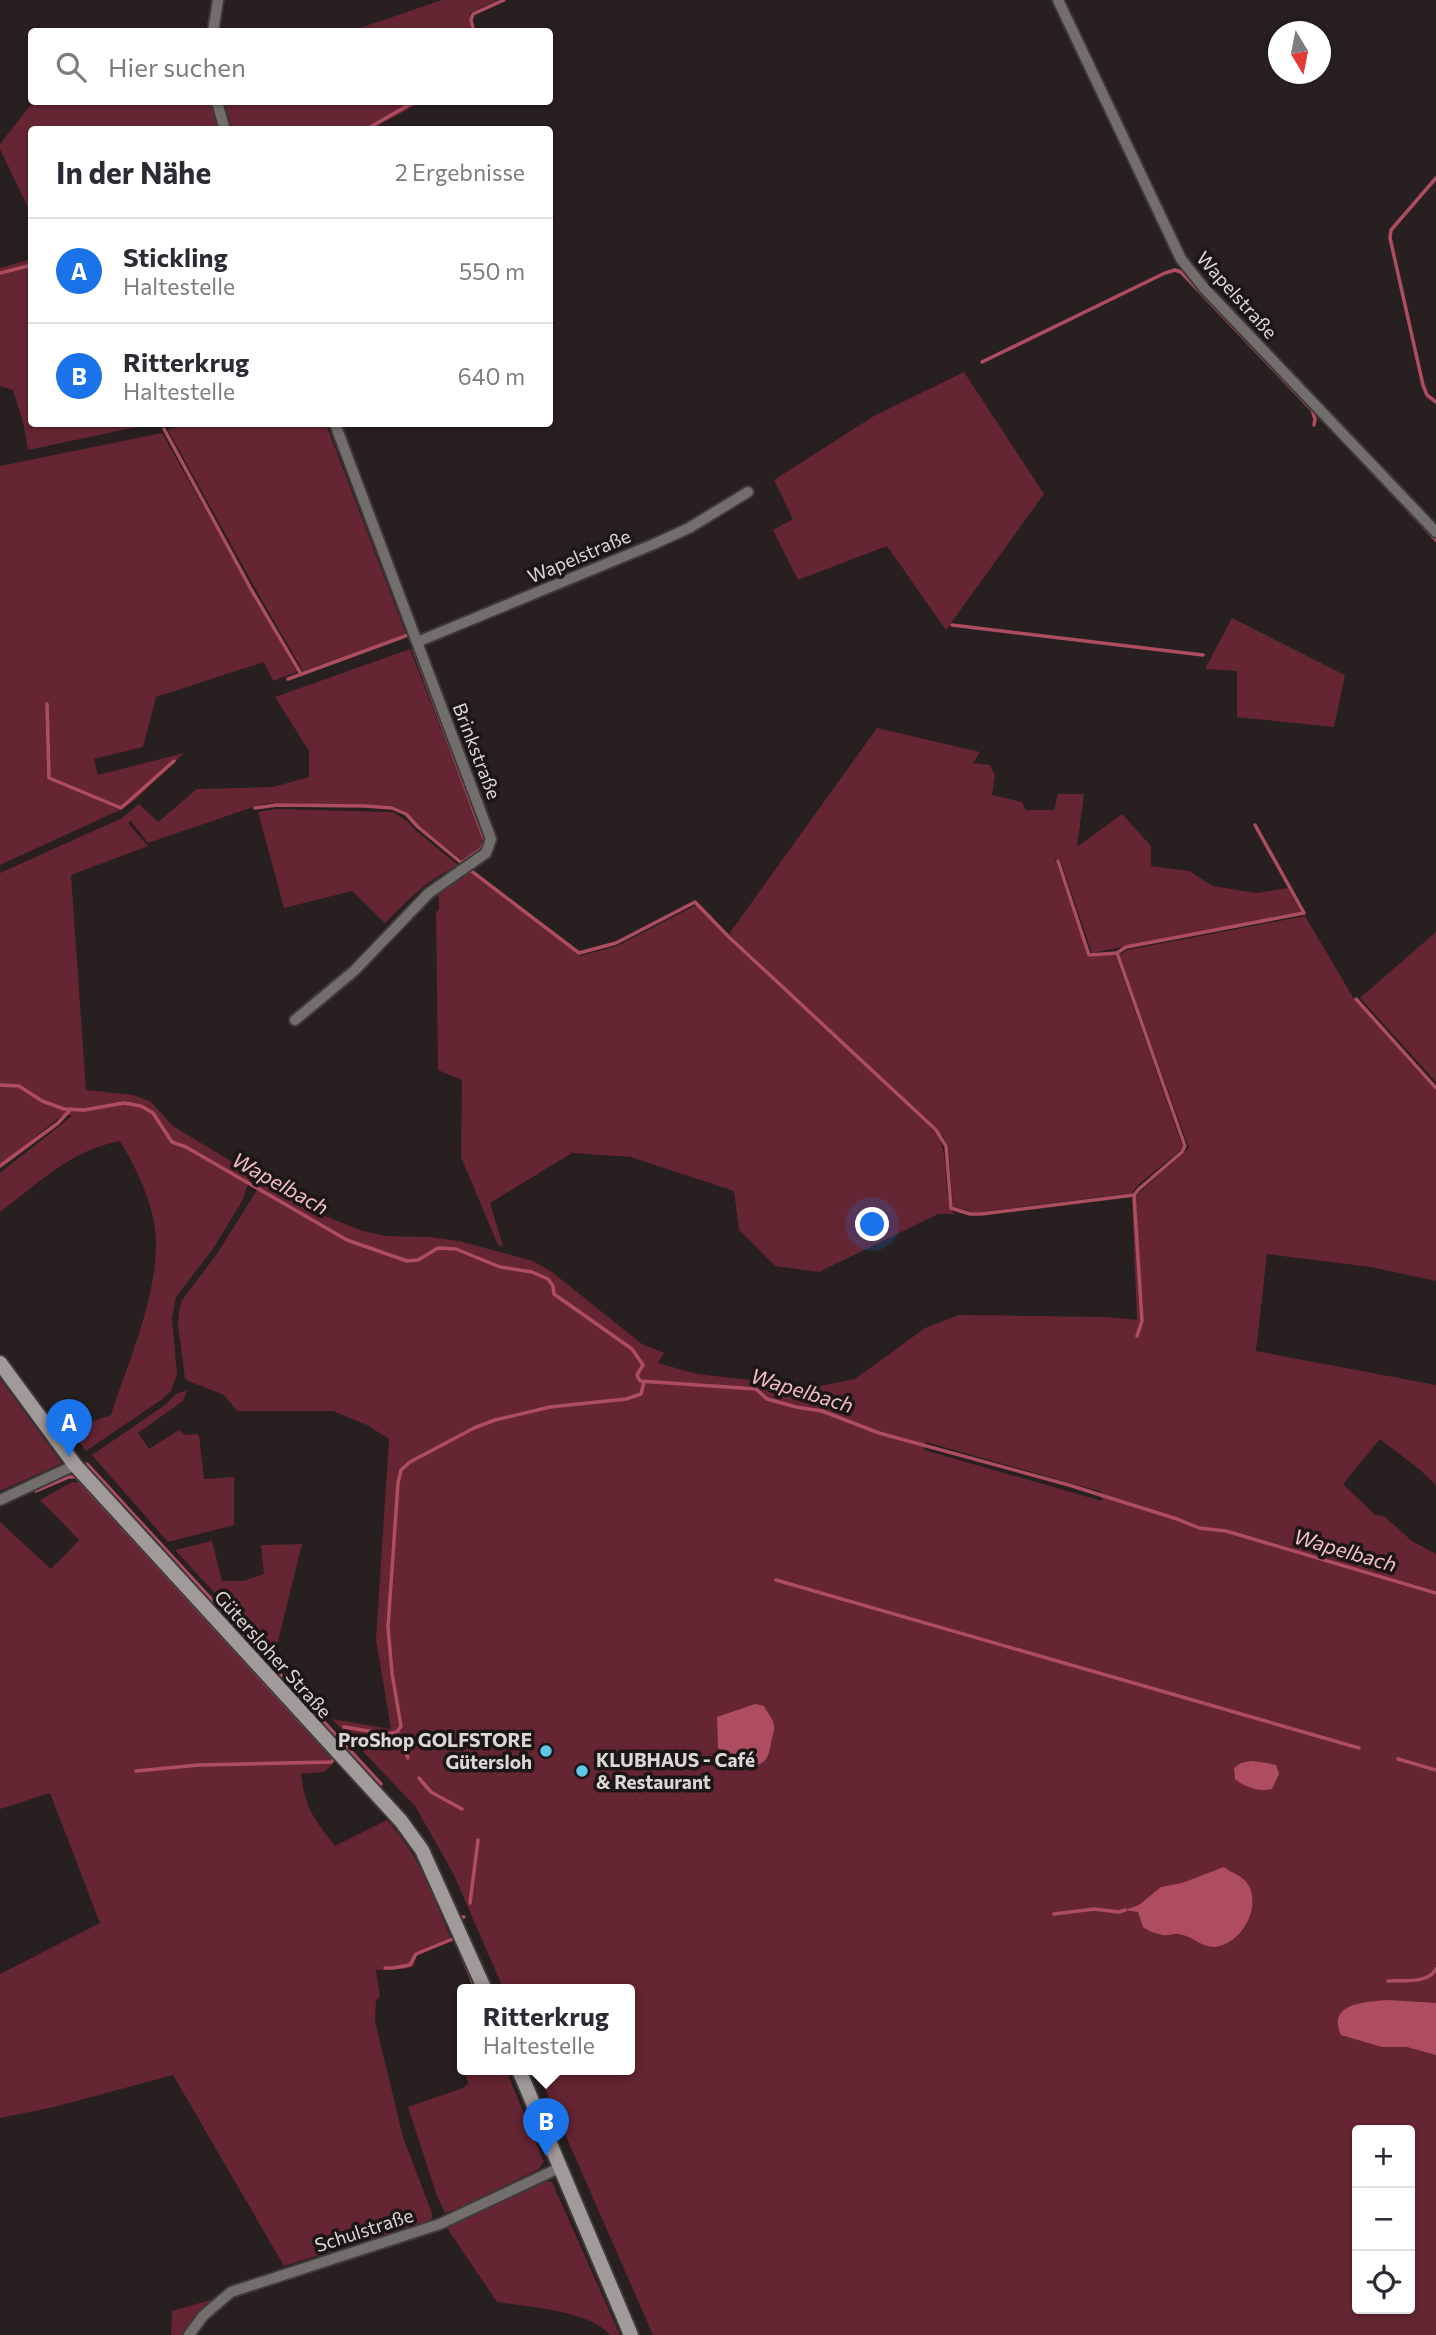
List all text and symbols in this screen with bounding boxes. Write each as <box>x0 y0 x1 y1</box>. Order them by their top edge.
north arrow <box>1268 21 1331 84</box>
search box <box>28 28 553 105</box>
icon: search <box>52 48 90 86</box>
text: Hier suchen <box>108 51 246 82</box>
text: In der Nähe <box>56 153 211 190</box>
text: 2 Ergebnisse <box>395 158 525 186</box>
text: Stickling <box>123 241 228 272</box>
street label: Wapelstraße <box>1192 246 1283 343</box>
text: A <box>71 257 87 285</box>
text: 550 m <box>459 257 525 285</box>
text: Haltestelle <box>123 272 235 300</box>
text: Ritterkrug <box>123 346 249 377</box>
text: B <box>71 362 87 390</box>
text: 640 m <box>458 362 525 390</box>
text: Haltestelle <box>123 377 235 405</box>
street label: Wapelstraße <box>524 524 634 588</box>
street label: Brinkstraße <box>449 699 506 802</box>
water label: Wapelbach <box>228 1146 333 1219</box>
your location <box>855 1207 889 1241</box>
water label: Wapelbach <box>748 1362 857 1417</box>
pin: A <box>46 1399 92 1457</box>
water label: Wapelbach <box>1291 1523 1400 1576</box>
street label: Gütersloher Straße <box>210 1585 337 1722</box>
place label: ProShop GOLFSTORE Gütersloh <box>338 1728 532 1773</box>
marker: ProShop GOLFSTORE Gütersloh <box>538 1743 554 1759</box>
place label: KLUBHAUS - Café & Restaurant <box>596 1748 755 1793</box>
marker: KLUBHAUS - Café & Restaurant <box>574 1763 590 1779</box>
popup <box>457 1984 635 2075</box>
text: Ritterkrug <box>483 2000 609 2031</box>
text: Haltestelle <box>483 2031 595 2059</box>
pin: B <box>523 2098 569 2156</box>
map controls <box>1352 2125 1415 2314</box>
button: + <box>1352 2125 1415 2188</box>
button: − <box>1352 2188 1415 2251</box>
street label: Schulstraße <box>312 2203 416 2256</box>
button: locate <box>1352 2251 1415 2314</box>

